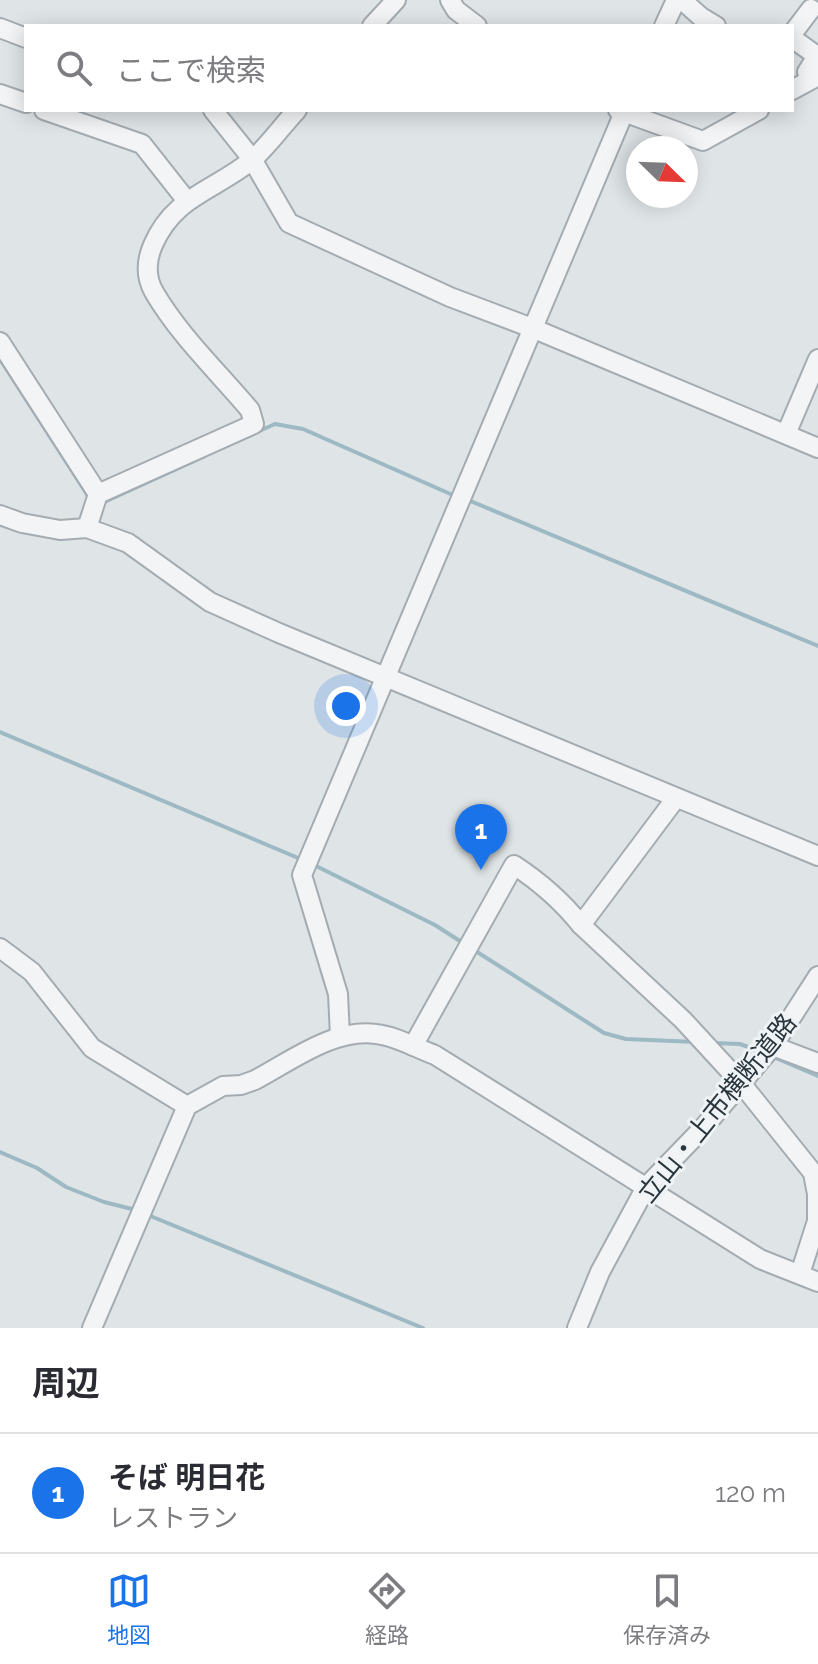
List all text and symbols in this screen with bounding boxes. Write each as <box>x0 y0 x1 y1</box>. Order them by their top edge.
search box <box>24 24 794 112</box>
icon: search <box>52 46 96 90</box>
text: ここで検索 <box>116 53 266 88</box>
north arrow <box>626 136 698 208</box>
your location <box>326 686 366 726</box>
pin: 1 <box>455 804 507 870</box>
street label: 立山・上市横断道路 <box>632 1008 802 1208</box>
text: 周辺 <box>32 1363 100 1403</box>
text: そば 明日花 <box>108 1460 265 1495</box>
text: 1 <box>52 1478 64 1508</box>
text: 120 m <box>715 1478 786 1508</box>
text: レストラン <box>108 1503 238 1533</box>
tab: 地図 <box>107 1569 151 1649</box>
tab: 経路 <box>365 1569 409 1649</box>
tab: 保存済み <box>623 1569 711 1649</box>

